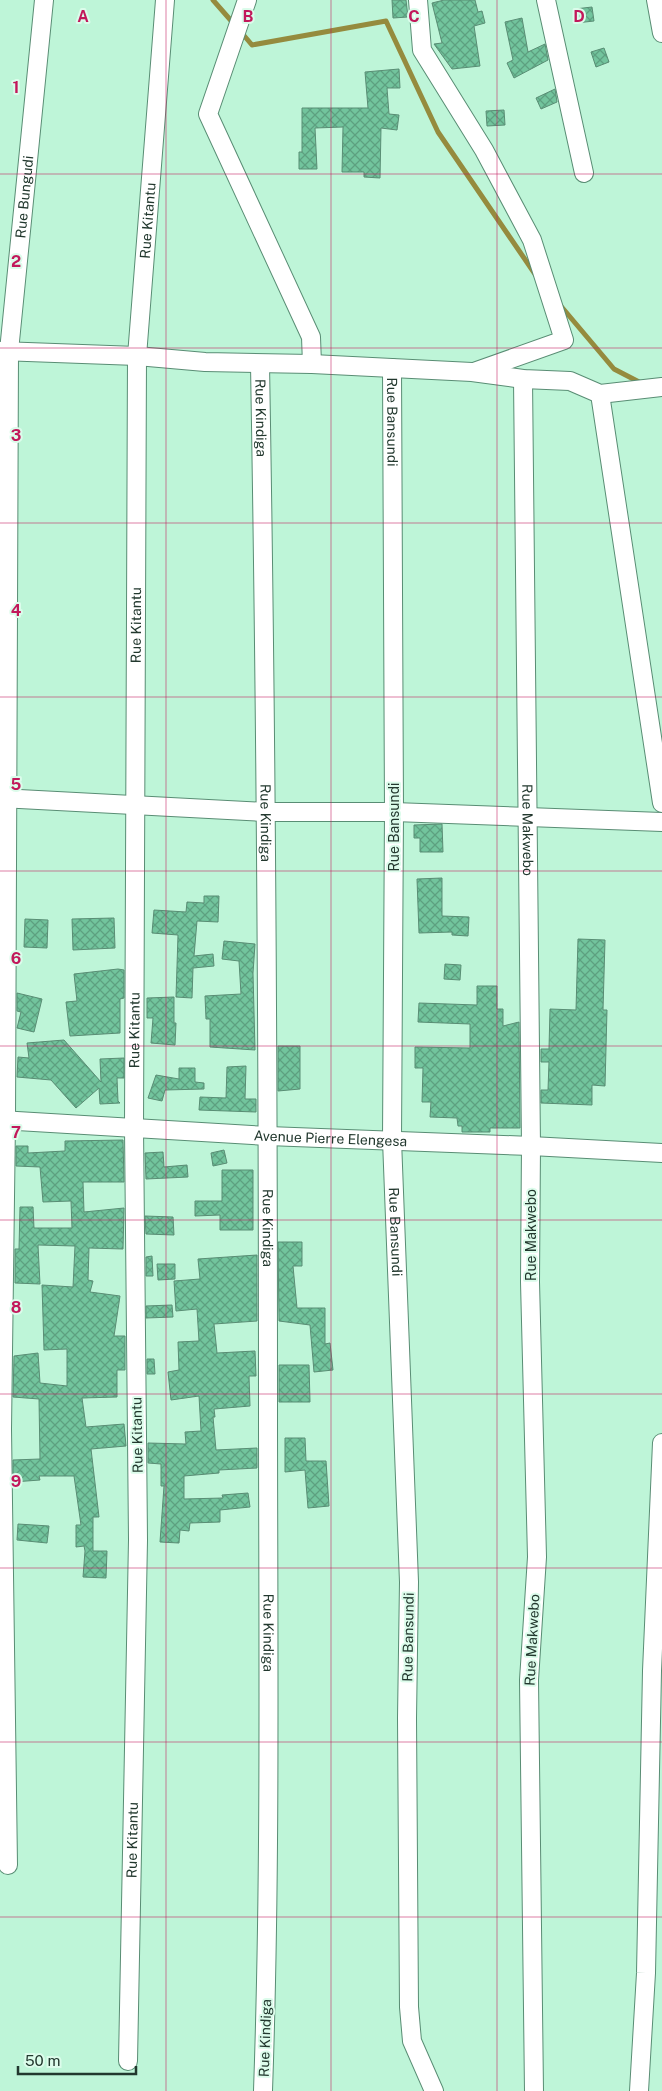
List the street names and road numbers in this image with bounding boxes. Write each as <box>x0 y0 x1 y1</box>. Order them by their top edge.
street label: Rue Bungudi <box>12 155 36 239</box>
street label: Rue Kitantu <box>137 182 159 259</box>
street label: Rue Bansundi <box>384 377 400 467</box>
street label: Rue Kindiga <box>252 379 270 457</box>
street label: Rue Kitantu <box>128 587 144 663</box>
street label: Rue Bansundi <box>386 782 402 872</box>
street label: Rue Kindiga <box>257 784 274 862</box>
street label: Rue Makwebo <box>519 784 536 876</box>
street label: Rue Kitantu <box>126 992 143 1068</box>
street label: Avenue Pierre Elengesa <box>253 1127 407 1149</box>
street label: Rue Bansundi <box>386 1187 405 1277</box>
street label: Rue Kindiga <box>260 1189 276 1267</box>
street label: Rue Makwebo <box>523 1189 539 1281</box>
street label: Rue Kitantu <box>128 1397 146 1473</box>
street label: Rue Bansundi <box>399 1592 417 1682</box>
street label: Rue Kindiga <box>260 1594 277 1672</box>
street label: Rue Makwebo <box>522 1594 542 1686</box>
street label: Rue Kitantu <box>124 1802 141 1878</box>
street label: Rue Kindiga <box>256 1999 274 2077</box>

